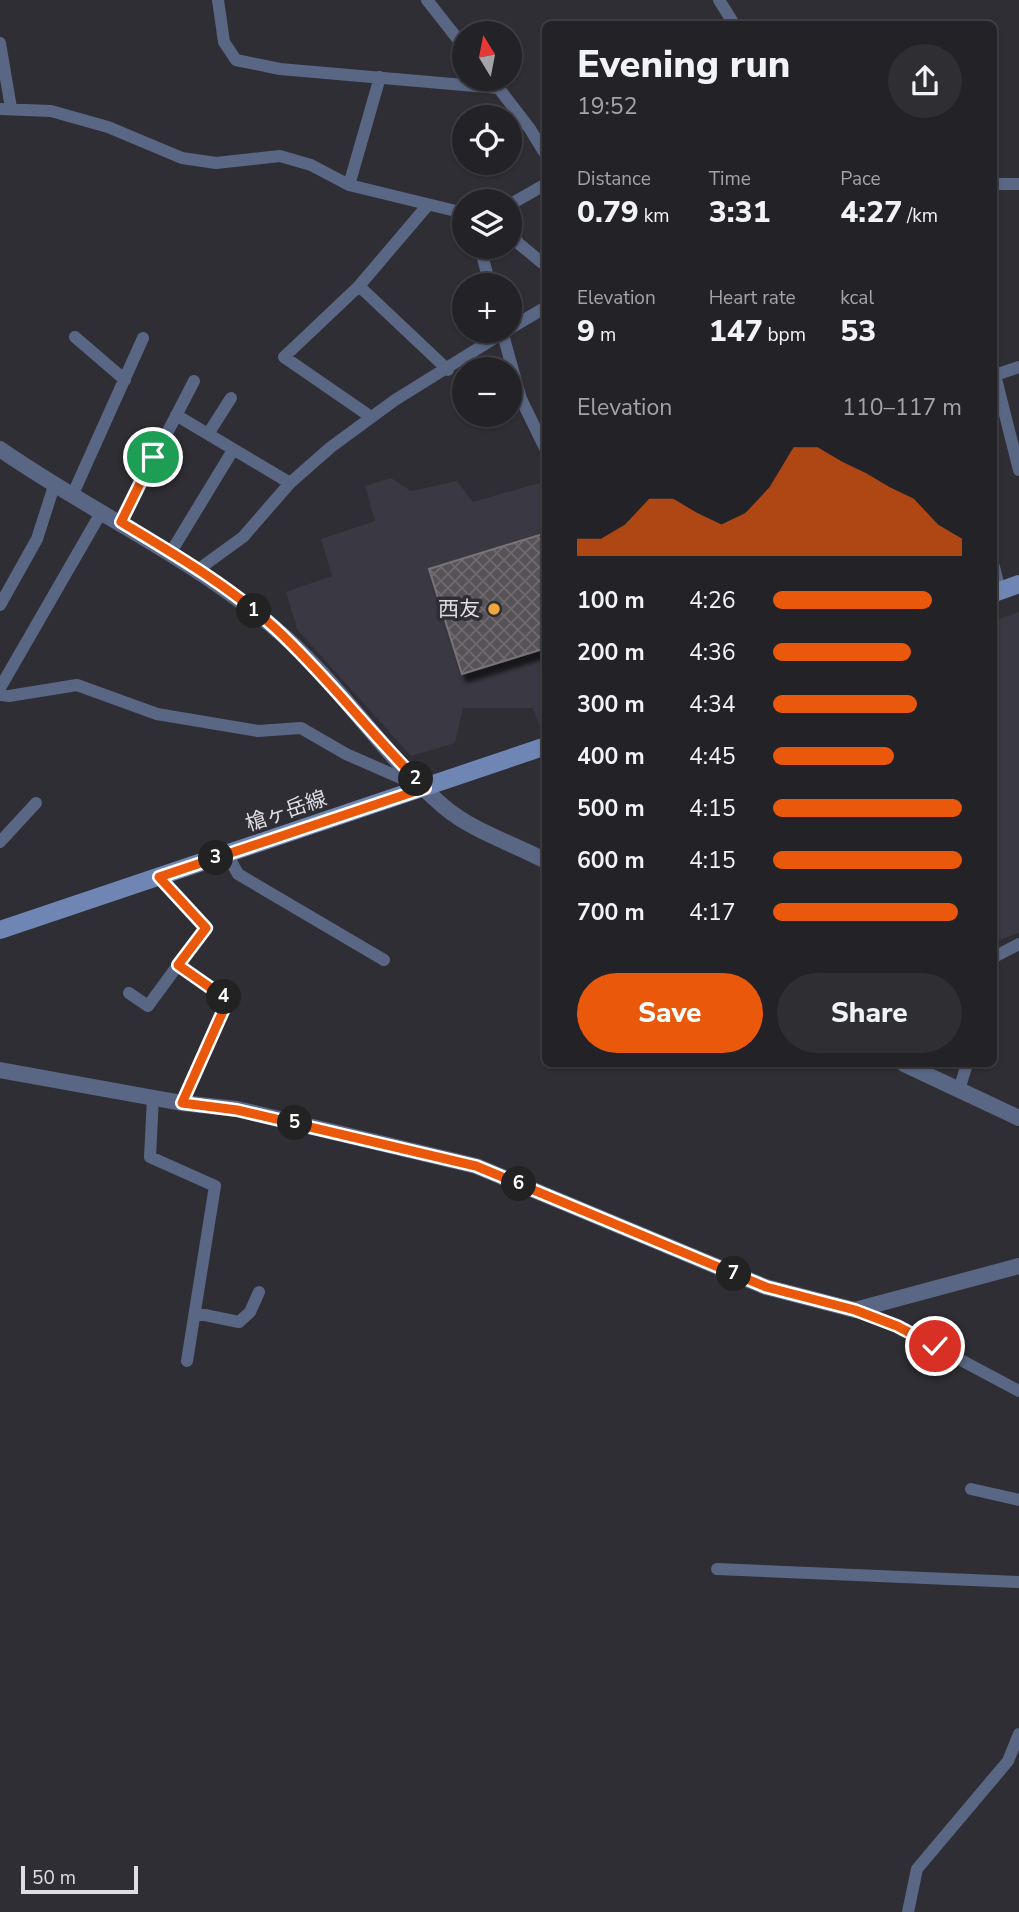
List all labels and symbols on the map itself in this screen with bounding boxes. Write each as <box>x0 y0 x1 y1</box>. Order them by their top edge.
north arrow <box>452 21 522 91</box>
pin <box>123 427 183 487</box>
pin: 1 <box>236 594 272 628</box>
place label: 西友 <box>438 595 480 623</box>
marker: 西友 <box>486 601 502 617</box>
pin: 2 <box>398 762 434 796</box>
street label: 槍ヶ岳線 <box>242 784 330 838</box>
pin: 3 <box>198 840 234 876</box>
pin: 4 <box>206 979 242 1014</box>
pin: 5 <box>278 1106 312 1140</box>
pin: 6 <box>502 1166 536 1202</box>
pin: 7 <box>716 1256 752 1292</box>
pin <box>905 1316 965 1376</box>
scale bar <box>21 1863 138 1895</box>

